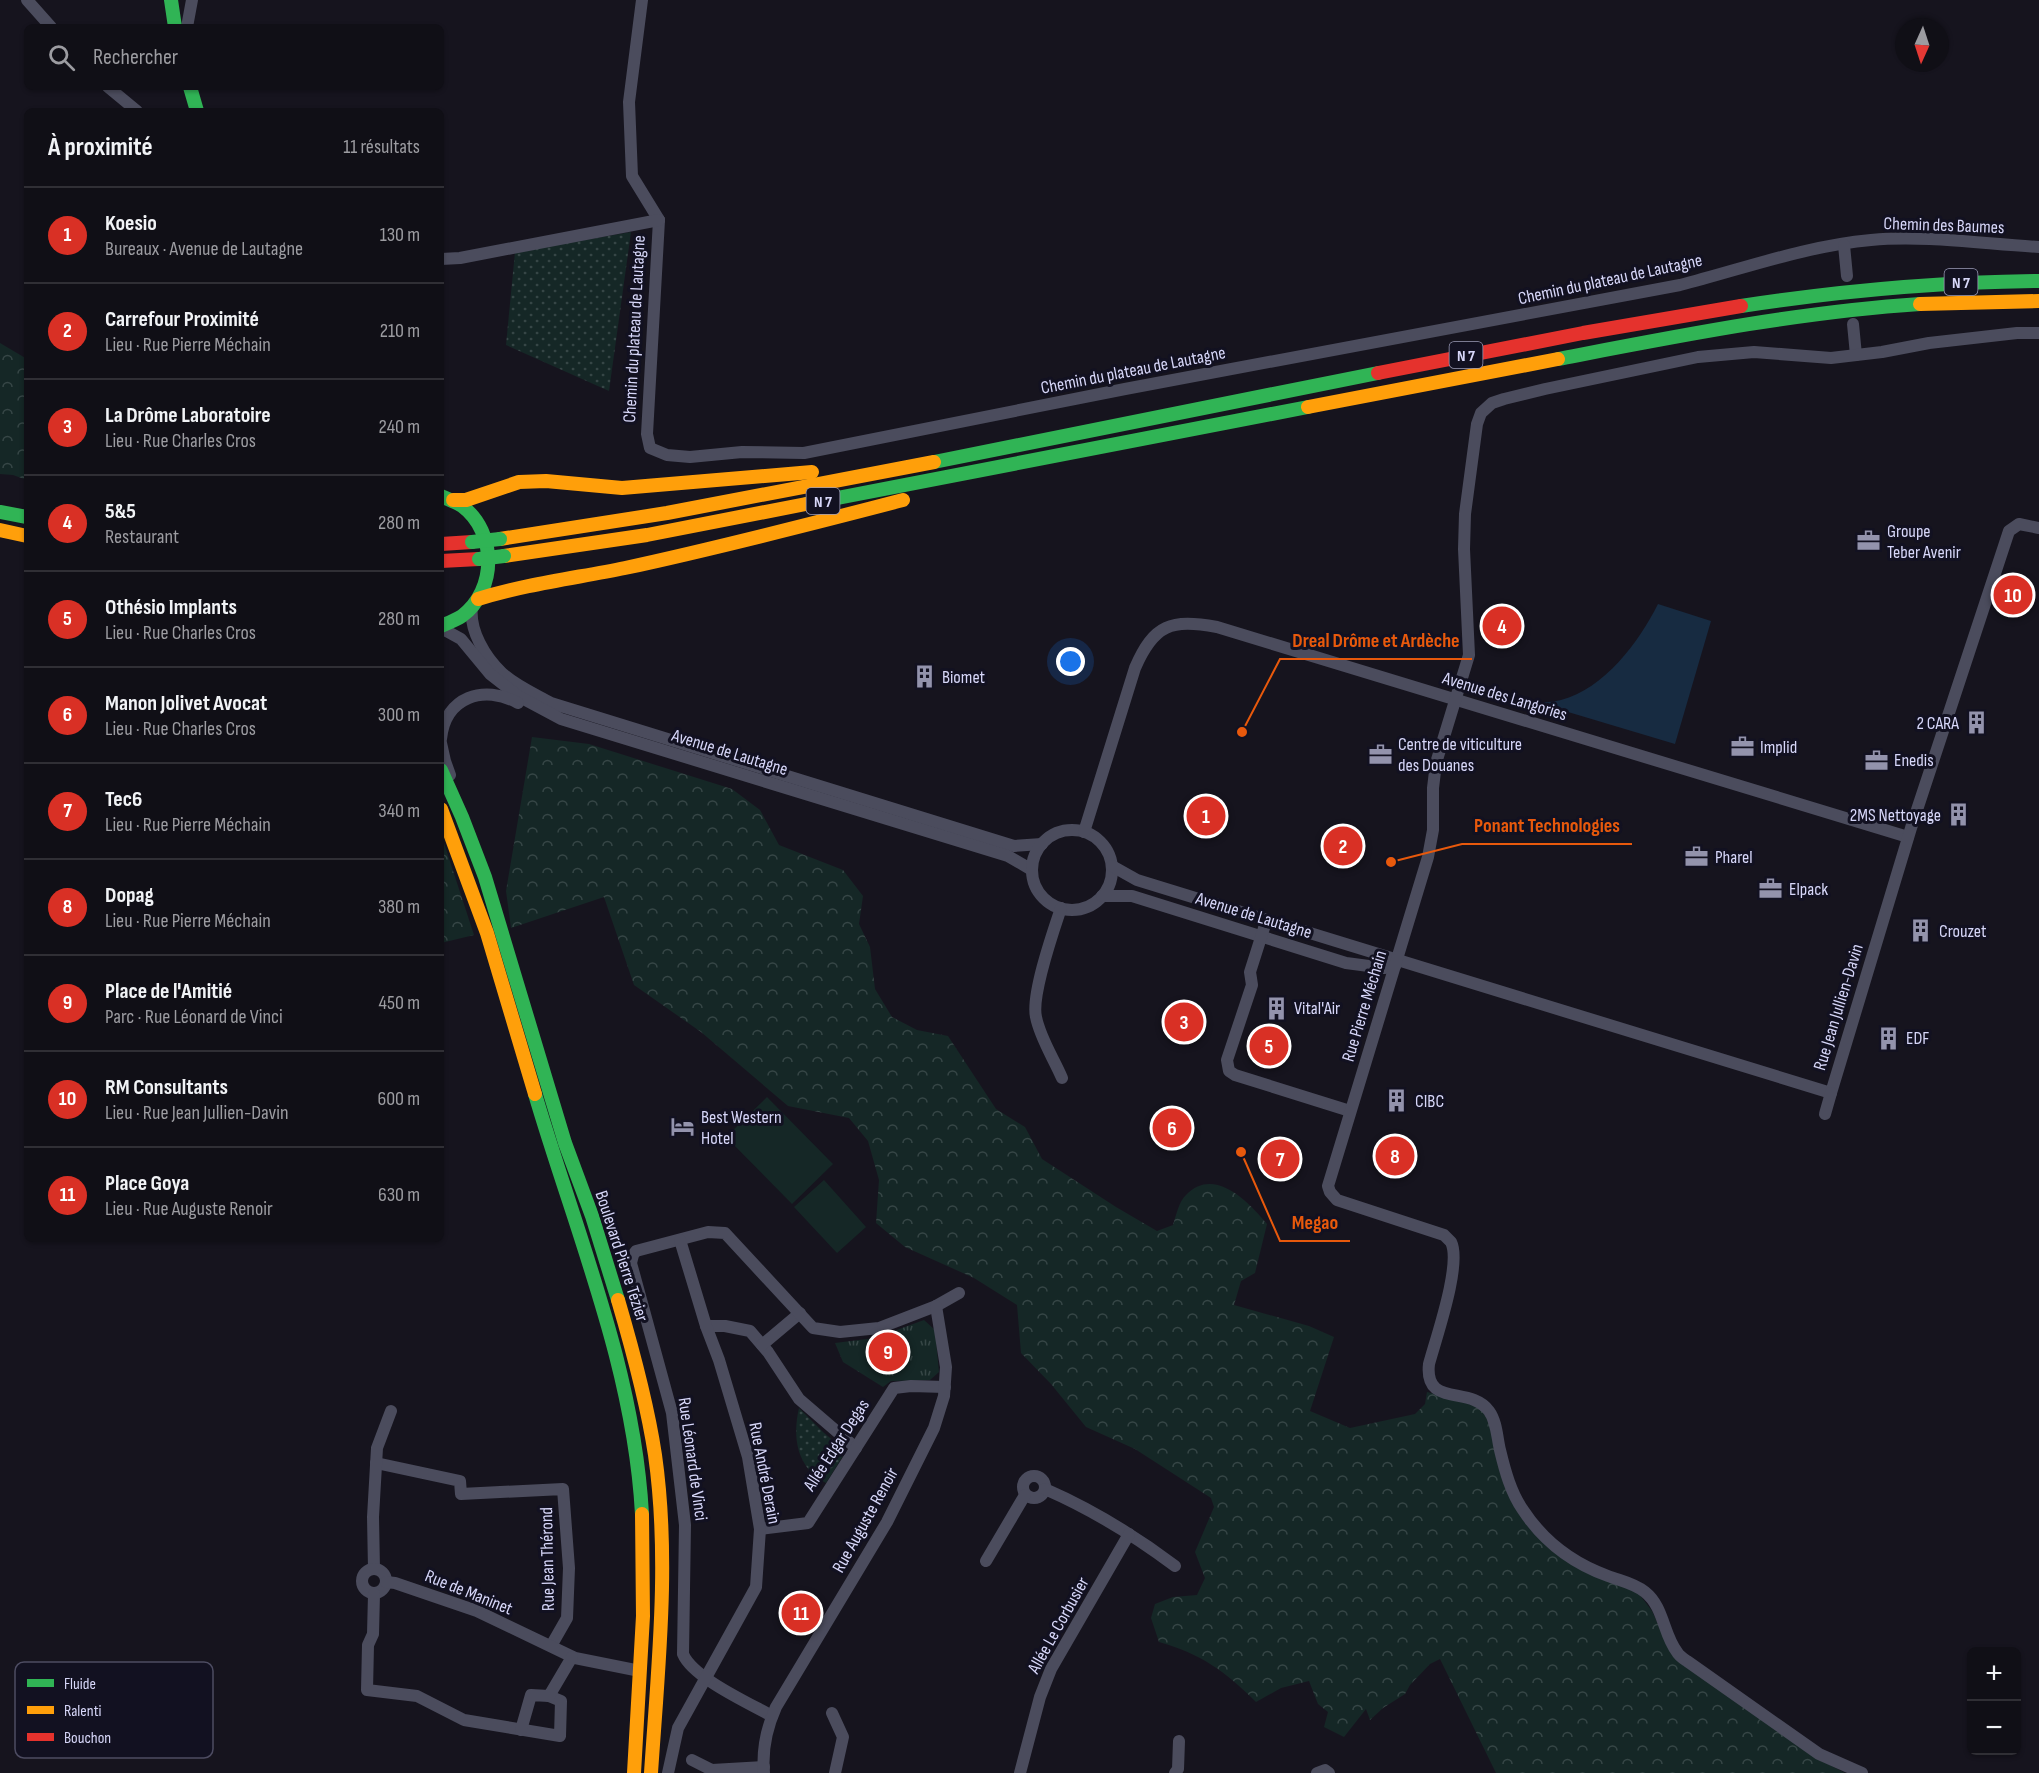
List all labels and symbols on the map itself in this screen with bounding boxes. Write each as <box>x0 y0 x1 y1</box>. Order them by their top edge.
north arrow <box>1895 18 1949 72</box>
street label: Chemin des Baumes <box>1883 213 2005 238</box>
street label: Chemin du plateau de Lautagne <box>619 235 650 423</box>
street label: Chemin du plateau de Lautagne <box>1516 250 1704 309</box>
road number: N 7 <box>1944 269 1978 295</box>
street label: Chemin du plateau de Lautagne <box>1039 342 1227 399</box>
road number: N 7 <box>1450 342 1482 368</box>
road number: N 7 <box>806 488 840 514</box>
place label: Groupe Teber Avenir <box>1887 521 1961 563</box>
office icon: Groupe Teber Avenir <box>1856 528 1882 554</box>
pin: 10 <box>1994 572 2032 618</box>
pin: 4 <box>1482 604 1522 648</box>
callout: Dreal Drôme et Ardèche <box>1280 621 1472 659</box>
text: Dreal Drôme et Ardèche <box>1292 629 1460 653</box>
your location <box>1056 647 1085 676</box>
building icon: Biomet <box>911 664 937 690</box>
place label: Biomet <box>942 667 986 688</box>
street label: Avenue des Langories <box>1439 667 1570 725</box>
building icon: 2 CARA <box>1964 710 1990 736</box>
place label: 2 CARA <box>1916 713 1959 734</box>
street label: Avenue de Lautagne <box>668 725 790 780</box>
place label: Centre de viticulture des Douanes <box>1398 734 1522 776</box>
office icon: Implid <box>1729 734 1755 760</box>
place label: Implid <box>1760 737 1797 758</box>
office icon: Centre de viticulture des Douanes <box>1367 741 1393 767</box>
office icon: Enedis <box>1863 747 1889 773</box>
place label: Enedis <box>1894 750 1934 771</box>
pin: 1 <box>1186 794 1226 838</box>
building icon: 2MS Nettoyage <box>1946 802 1972 828</box>
place label: 2MS Nettoyage <box>1850 805 1941 826</box>
callout: Ponant Technologies <box>1462 806 1632 844</box>
text: Ponant Technologies <box>1474 814 1620 838</box>
pin: 2 <box>1324 824 1362 868</box>
office icon: Pharel <box>1684 844 1710 870</box>
place label: Pharel <box>1715 847 1753 868</box>
office icon: Elpack <box>1758 876 1784 902</box>
place label: Elpack <box>1789 879 1828 900</box>
street label: Avenue de Lautagne <box>1192 888 1314 943</box>
building icon: Crouzet <box>1908 918 1934 944</box>
place label: Crouzet <box>1939 921 1987 942</box>
street label: Rue Jean Jullien-Davin <box>1809 941 1868 1073</box>
street label: Rue Pierre Méchain <box>1338 948 1391 1064</box>
building icon: Vital'Air <box>1263 995 1289 1021</box>
place label: Vital'Air <box>1294 998 1340 1019</box>
pin: 3 <box>1164 1000 1204 1044</box>
pin: 5 <box>1250 1024 1288 1068</box>
building icon: EDF <box>1875 1025 1901 1051</box>
place label: EDF <box>1906 1028 1929 1049</box>
building icon: CIBC <box>1384 1088 1410 1114</box>
place label: CIBC <box>1415 1091 1444 1112</box>
pin: 6 <box>1152 1106 1192 1150</box>
place label: Best Western Hotel <box>701 1107 782 1149</box>
hotel icon: Best Western Hotel <box>670 1114 696 1140</box>
pin: 8 <box>1376 1134 1414 1178</box>
pin: 7 <box>1260 1136 1300 1182</box>
street label: Boulevard Pierre Tézier <box>590 1188 653 1324</box>
callout: Megao <box>1280 1203 1350 1241</box>
text: Megao <box>1292 1211 1338 1235</box>
pin: 9 <box>868 1330 908 1374</box>
street label: Allée Edgar Degas <box>798 1395 874 1496</box>
street label: Rue Léonard de Vinci <box>673 1396 712 1522</box>
street label: Rue André Derain <box>744 1420 785 1526</box>
street label: Rue Auguste Renoir <box>828 1464 903 1576</box>
street label: Rue Jean Thérond <box>536 1507 559 1611</box>
street label: Rue de Maninet <box>422 1565 516 1620</box>
street label: Allée Le Corbusier <box>1023 1573 1094 1678</box>
pin: 11 <box>782 1590 820 1636</box>
legend <box>15 1662 213 1758</box>
text: Fluide <box>64 1675 96 1694</box>
text: Ralenti <box>64 1702 102 1721</box>
text: Bouchon <box>64 1729 111 1748</box>

